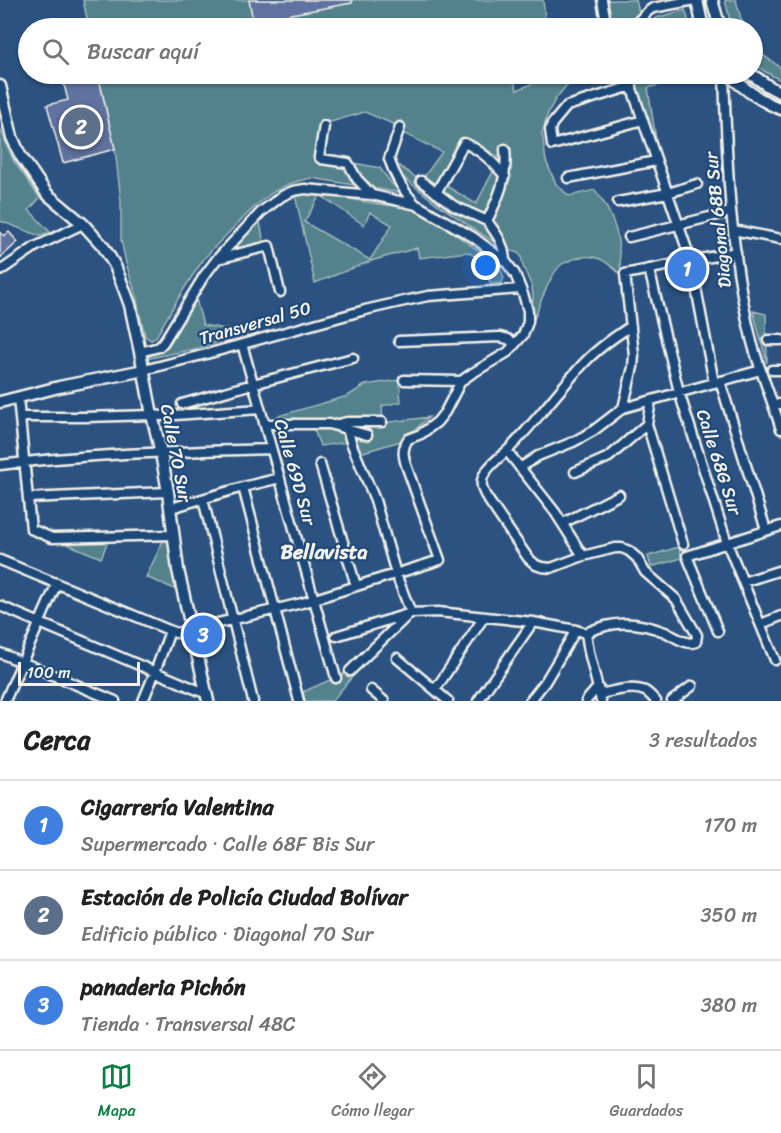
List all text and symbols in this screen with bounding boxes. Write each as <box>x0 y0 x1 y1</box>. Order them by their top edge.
search box <box>18 18 763 84</box>
text: Buscar aquí <box>87 32 199 71</box>
icon: search <box>39 35 72 68</box>
pin: 2 <box>62 104 100 150</box>
street label: Diagonal 68B Sur <box>695 149 741 290</box>
pin: 1 <box>668 246 706 292</box>
your location <box>471 251 500 280</box>
street label: Transversal 50 <box>195 292 315 354</box>
street label: Calle 70 Sur <box>151 401 201 506</box>
street label: Calle 68G Sur <box>687 405 752 521</box>
street label: Calle 69D Sur <box>265 415 326 531</box>
district label: Bellavista <box>280 535 368 570</box>
pin: 3 <box>184 612 222 658</box>
text: 100 m <box>27 658 71 687</box>
scale bar <box>18 659 140 686</box>
text: Cerca <box>24 717 90 763</box>
text: 3 resultados <box>649 723 757 758</box>
text: Cigarrería Valentina <box>81 788 273 827</box>
text: 1 <box>39 808 48 843</box>
text: 170 m <box>704 808 757 843</box>
text: Supermercado · Calle 68F Bis Sur <box>81 827 374 862</box>
text: Estación de Policía Ciudad Bolívar <box>81 878 408 917</box>
text: 2 <box>38 898 49 933</box>
text: 350 m <box>701 898 757 933</box>
text: Edificio público · Diagonal 70 Sur <box>81 917 373 952</box>
text: panaderia Pichón <box>81 968 246 1007</box>
text: 3 <box>38 988 49 1023</box>
text: 380 m <box>701 988 757 1023</box>
text: Tienda · Transversal 48C <box>81 1007 296 1042</box>
tab: Mapa <box>98 1060 135 1125</box>
tab: Cómo llegar <box>331 1060 414 1125</box>
tab: Guardados <box>610 1060 683 1125</box>

